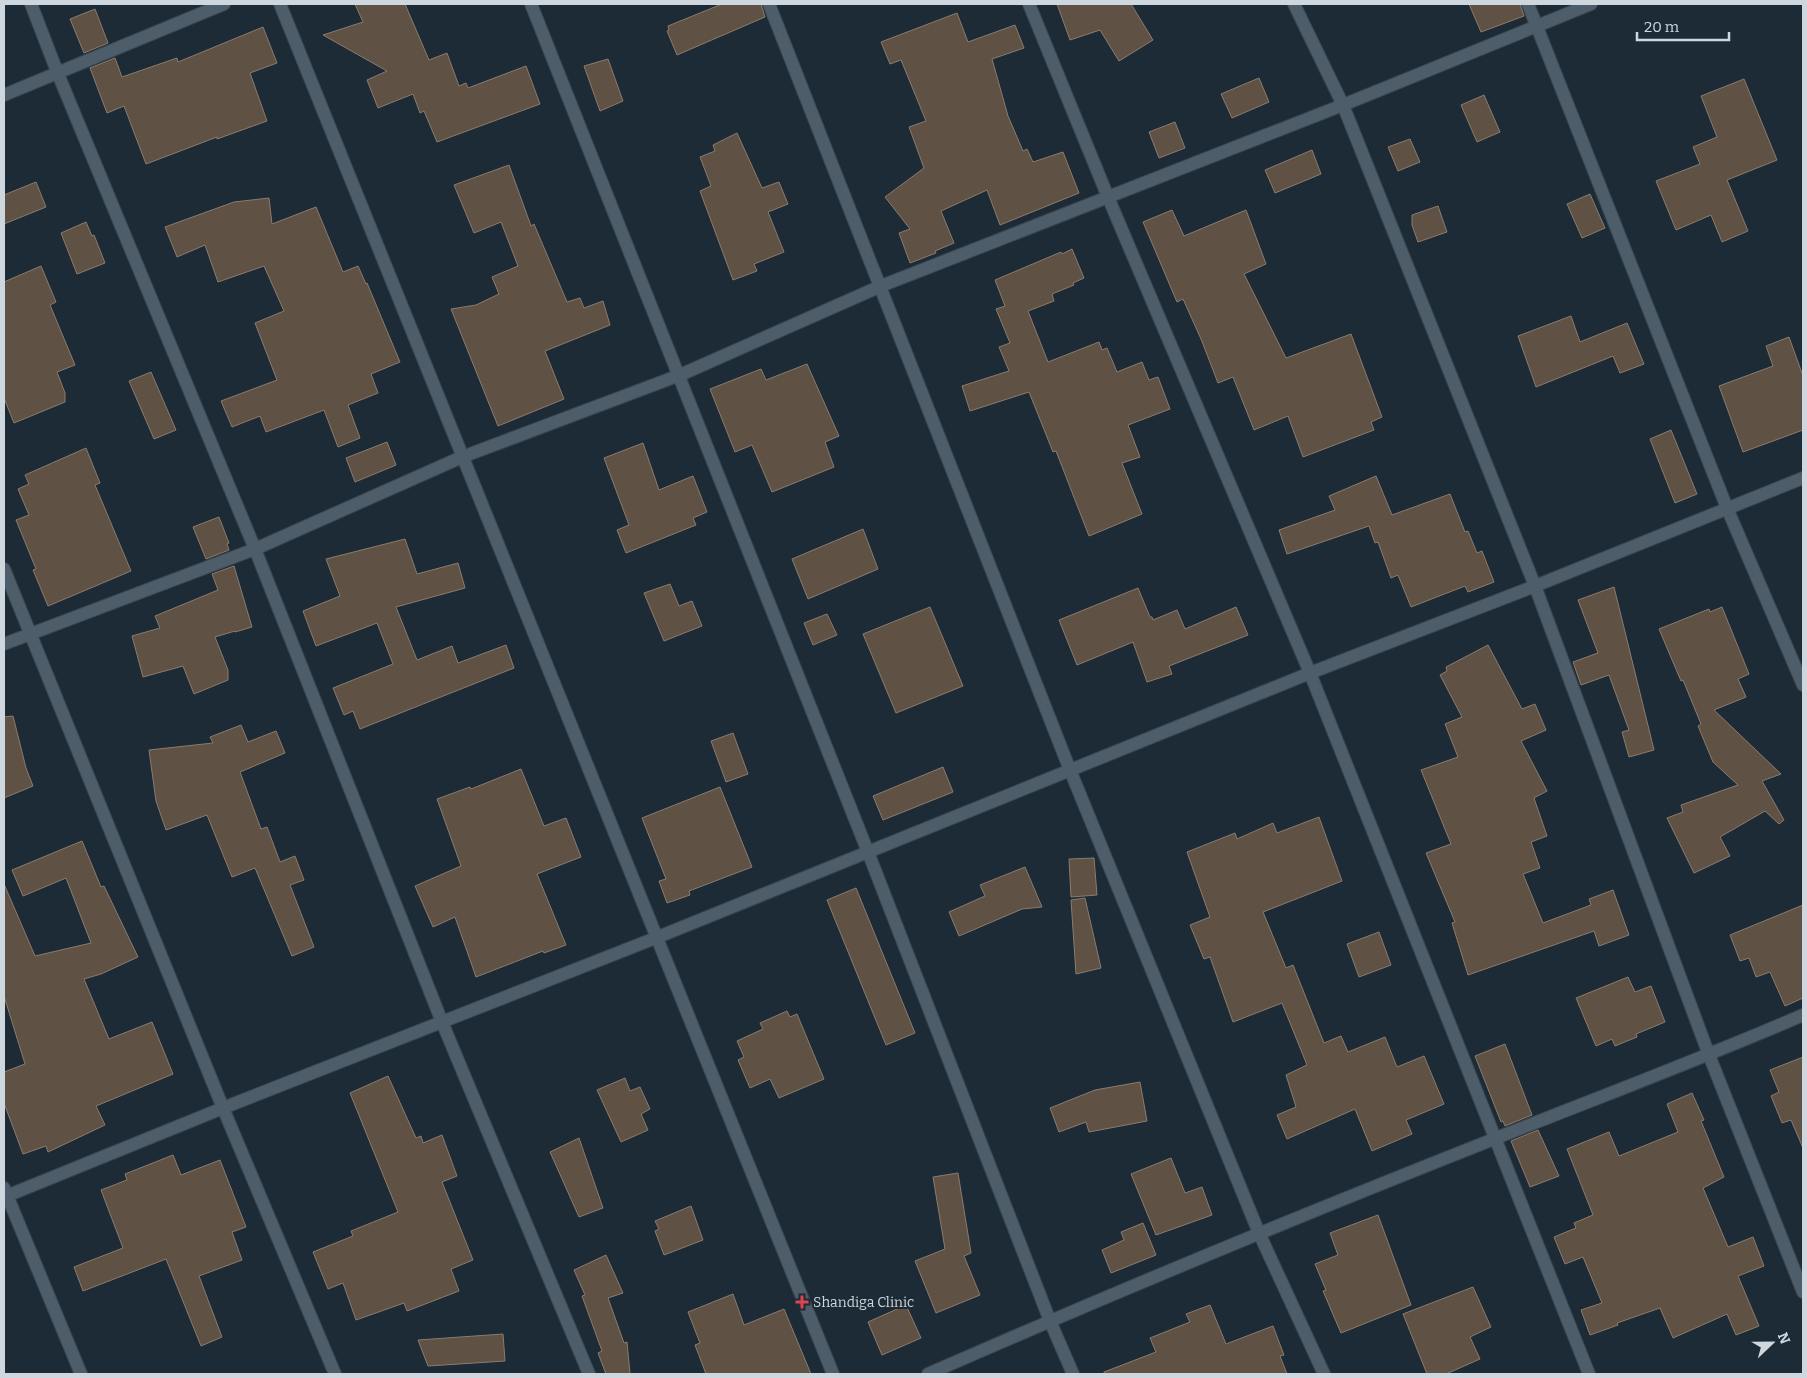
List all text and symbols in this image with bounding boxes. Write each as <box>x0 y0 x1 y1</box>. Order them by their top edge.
scale bar <box>1637 10 1730 42</box>
text: 20 m <box>1644 18 1680 36</box>
place label: Shandiga Clinic <box>813 1294 914 1311</box>
marker: Shandiga Clinic <box>795 1295 809 1309</box>
north arrow <box>1747 1318 1797 1368</box>
text: N <box>1774 1330 1794 1347</box>

